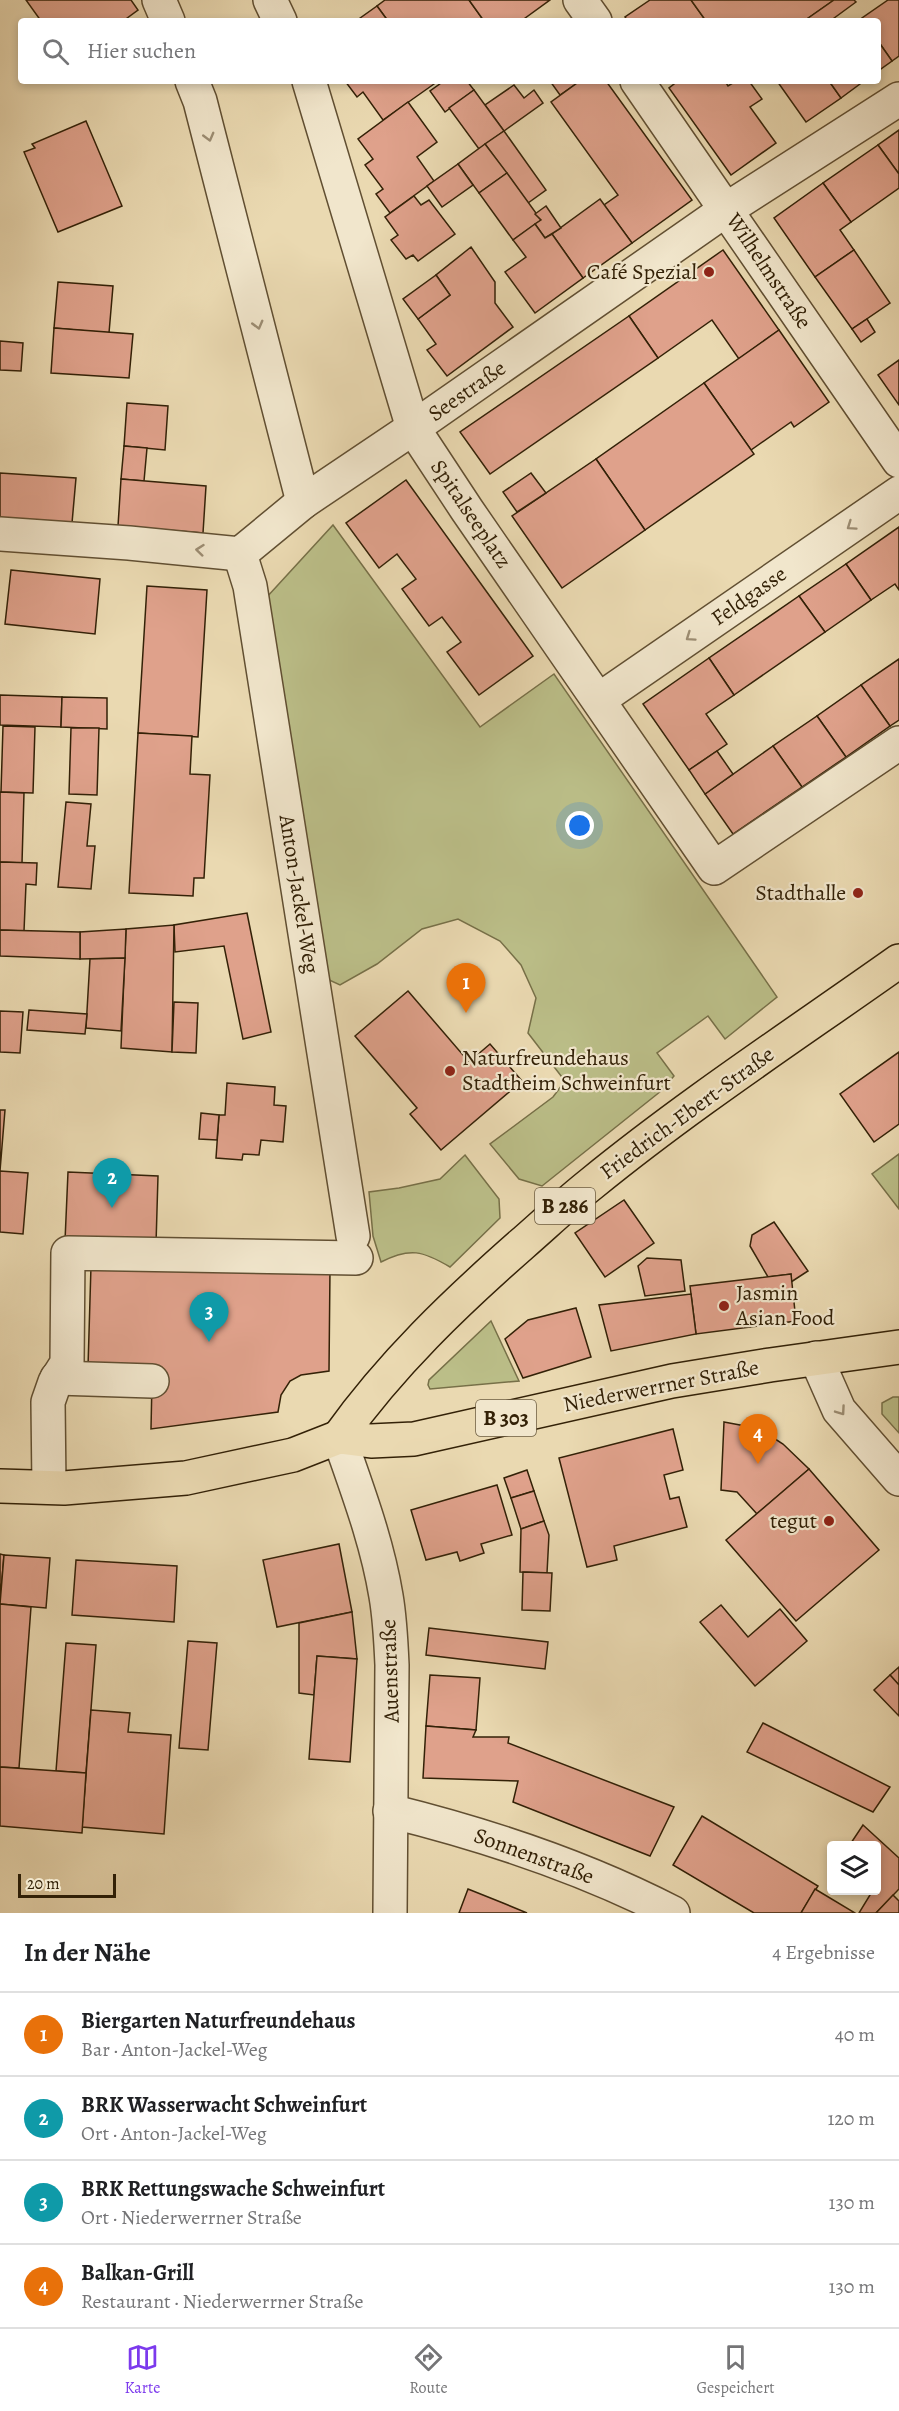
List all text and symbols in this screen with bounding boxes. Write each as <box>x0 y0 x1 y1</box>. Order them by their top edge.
search box <box>18 18 881 84</box>
icon: search <box>39 35 72 68</box>
text: Hier suchen <box>87 36 196 66</box>
one-way arrow <box>202 131 214 142</box>
street label: Wilhelmstraße <box>719 206 819 335</box>
place label: Café Spezial <box>587 257 697 287</box>
marker: Café Spezial <box>702 265 716 279</box>
one-way arrow <box>251 320 263 330</box>
street label: Seestraße <box>422 353 512 429</box>
street label: Spitalseeplatz <box>423 454 519 574</box>
one-way arrow <box>846 519 857 530</box>
one-way arrow <box>196 544 205 557</box>
street label: Feldgasse <box>705 559 793 633</box>
one-way arrow <box>686 630 697 641</box>
street label: Anton-Jackel-Weg <box>271 811 326 976</box>
your location <box>565 811 594 840</box>
place label: Stadthalle <box>755 878 846 908</box>
marker: Stadthalle <box>851 886 865 900</box>
pin: 1 <box>446 964 486 1013</box>
street label: Friedrich-Ebert-Straße <box>594 1039 780 1187</box>
place label: Naturfreundehaus Stadtheim Schweinfurt <box>462 1043 671 1098</box>
marker: Naturfreundehaus Stadtheim Schweinfurt <box>443 1064 457 1078</box>
pin: 2 <box>92 1158 132 1208</box>
road number: B 286 <box>535 1188 595 1224</box>
place label: Jasmin Asian Food <box>735 1278 835 1333</box>
pin: 3 <box>190 1292 228 1342</box>
marker: Jasmin Asian Food <box>717 1299 731 1313</box>
street label: Niederwerrner Straße <box>561 1352 761 1420</box>
road number: B 303 <box>476 1400 536 1436</box>
one-way arrow <box>834 1404 845 1415</box>
pin: 4 <box>738 1414 777 1464</box>
place label: tegut <box>770 1506 817 1536</box>
marker: tegut <box>822 1514 836 1528</box>
street label: Auenstraße <box>373 1619 407 1724</box>
street label: Sonnenstraße <box>470 1820 598 1892</box>
map controls <box>827 1841 881 1895</box>
button: layers <box>827 1841 881 1895</box>
scale bar <box>18 1871 116 1898</box>
text: 20 m <box>27 1873 60 1895</box>
text: In der Nähe <box>24 1935 151 1970</box>
text: 4 Ergebnisse <box>772 1939 875 1966</box>
text: Biergarten Naturfreundehaus <box>81 2006 356 2036</box>
text: 1 <box>40 2021 47 2048</box>
text: 40 m <box>835 2021 875 2048</box>
text: Bar · Anton-Jackel-Weg <box>81 2036 268 2063</box>
text: BRK Wasserwacht Schweinfurt <box>81 2090 367 2120</box>
text: 2 <box>39 2105 48 2132</box>
text: 120 m <box>827 2105 875 2132</box>
text: Ort · Anton-Jackel-Weg <box>81 2120 267 2147</box>
text: BRK Rettungswache Schweinfurt <box>81 2174 385 2204</box>
text: 3 <box>39 2189 48 2216</box>
text: 130 m <box>829 2189 875 2216</box>
text: Ort · Niederwerrner Straße <box>81 2204 302 2231</box>
text: Balkan-Grill <box>81 2258 194 2288</box>
text: 4 <box>39 2273 48 2300</box>
text: 130 m <box>829 2273 875 2300</box>
text: Restaurant · Niederwerrner Straße <box>81 2288 363 2315</box>
tab: Karte <box>124 2341 160 2399</box>
tab: Route <box>409 2341 448 2399</box>
tab: Gespeichert <box>697 2341 775 2399</box>

